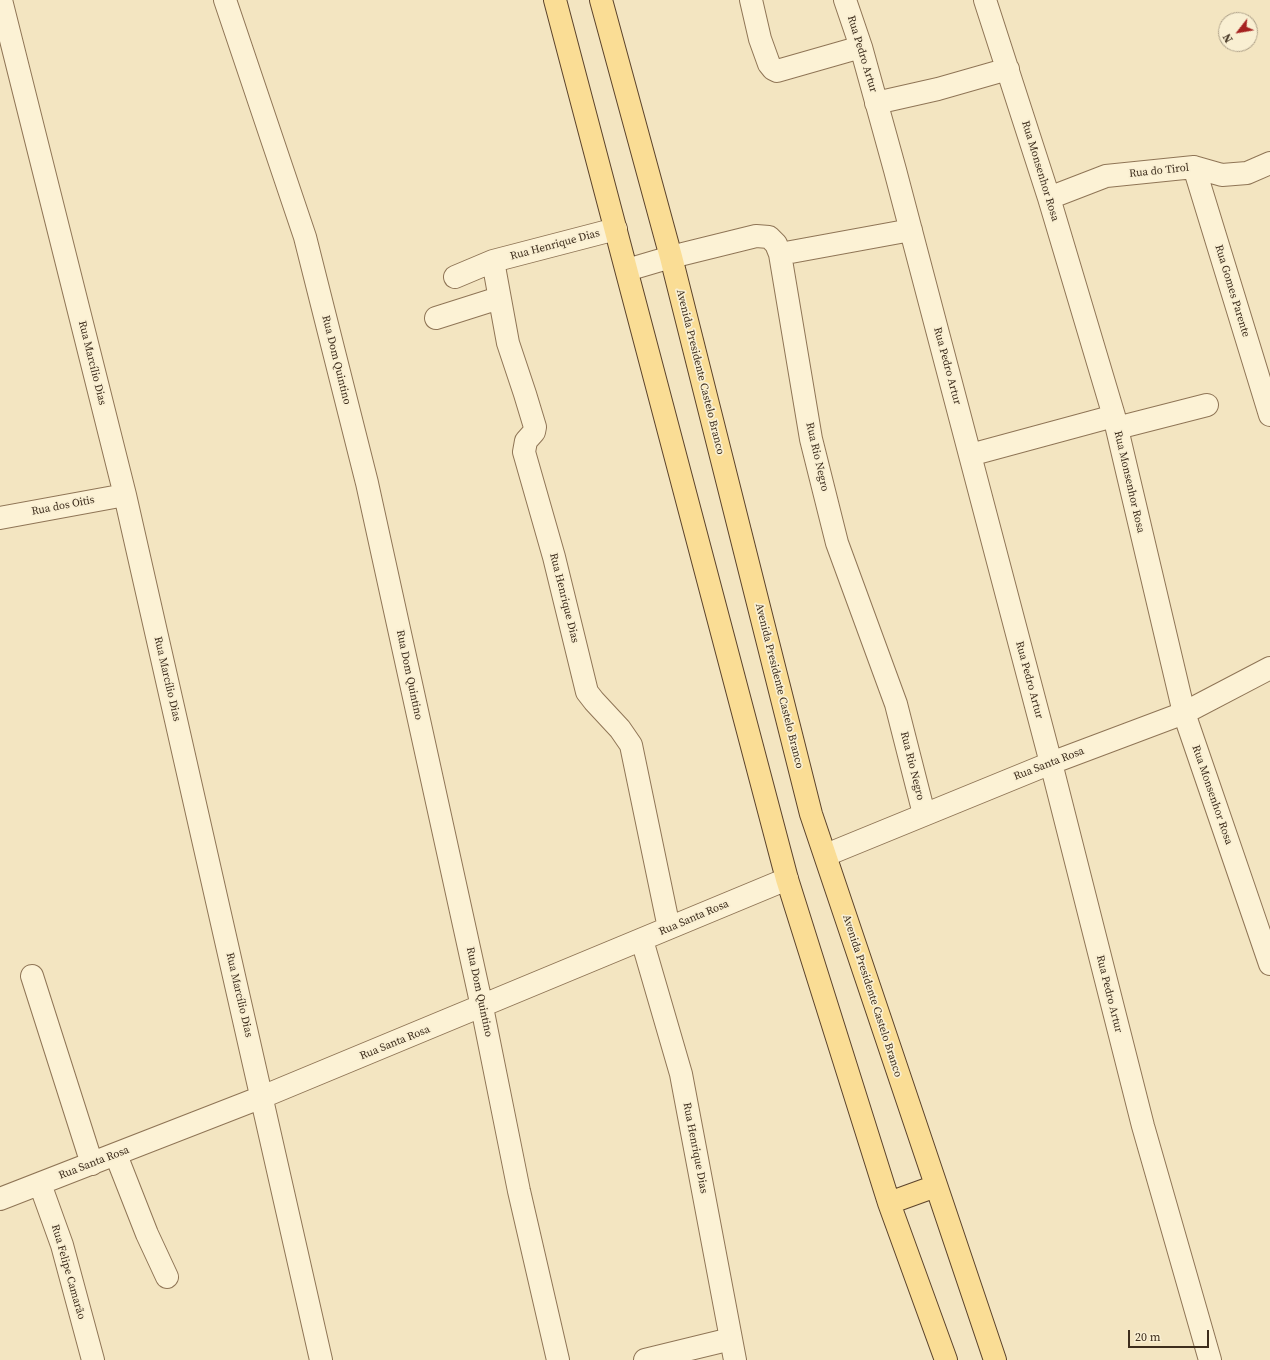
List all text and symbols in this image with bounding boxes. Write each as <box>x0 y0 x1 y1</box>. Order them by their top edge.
north arrow <box>1218 12 1258 52</box>
street label: Rua Pedro Artur <box>844 14 880 94</box>
text: N <box>1220 31 1237 45</box>
street label: Rua Monsenhor Rosa <box>1018 119 1062 223</box>
street label: Rua do Tirol <box>1128 161 1190 181</box>
street label: Rua Henrique Dias <box>509 227 601 263</box>
street label: Rua Gomes Parente <box>1212 243 1252 339</box>
street label: Avenida Presidente Castelo Branco <box>673 288 727 456</box>
street label: Rua Dom Quintino <box>319 314 353 406</box>
street label: Rua Marcílio Dias <box>75 319 109 407</box>
street label: Rua Pedro Artur <box>930 326 964 406</box>
street label: Rua Rio Negro <box>803 421 831 493</box>
street label: Rua Monsenhor Rosa <box>1111 430 1147 534</box>
street label: Rua dos Oitis <box>30 493 96 519</box>
street label: Rua Henrique Dias <box>546 552 582 644</box>
street label: Avenida Presidente Castelo Branco <box>752 602 806 770</box>
street label: Rua Dom Quintino <box>393 629 425 721</box>
street label: Rua Marcílio Dias <box>151 635 183 723</box>
street label: Rua Pedro Artur <box>1012 640 1046 720</box>
street label: Rua Rio Negro <box>897 730 927 802</box>
street label: Rua Monsenhor Rosa <box>1189 743 1235 847</box>
street label: Rua Santa Rosa <box>1012 744 1086 784</box>
street label: Rua Santa Rosa <box>657 897 731 939</box>
street label: Avenida Presidente Castelo Branco <box>839 913 905 1079</box>
street label: Rua Dom Quintino <box>463 946 495 1038</box>
street label: Rua Marcílio Dias <box>223 951 255 1039</box>
street label: Rua Pedro Artur <box>1093 954 1125 1034</box>
street label: Rua Santa Rosa <box>358 1023 432 1063</box>
street label: Rua Henrique Dias <box>680 1101 710 1195</box>
street label: Rua Santa Rosa <box>57 1143 131 1183</box>
street label: Rua Felipe Camarão <box>48 1223 88 1321</box>
scale bar <box>1130 1322 1211 1348</box>
text: 20 m <box>1135 1329 1161 1345</box>

